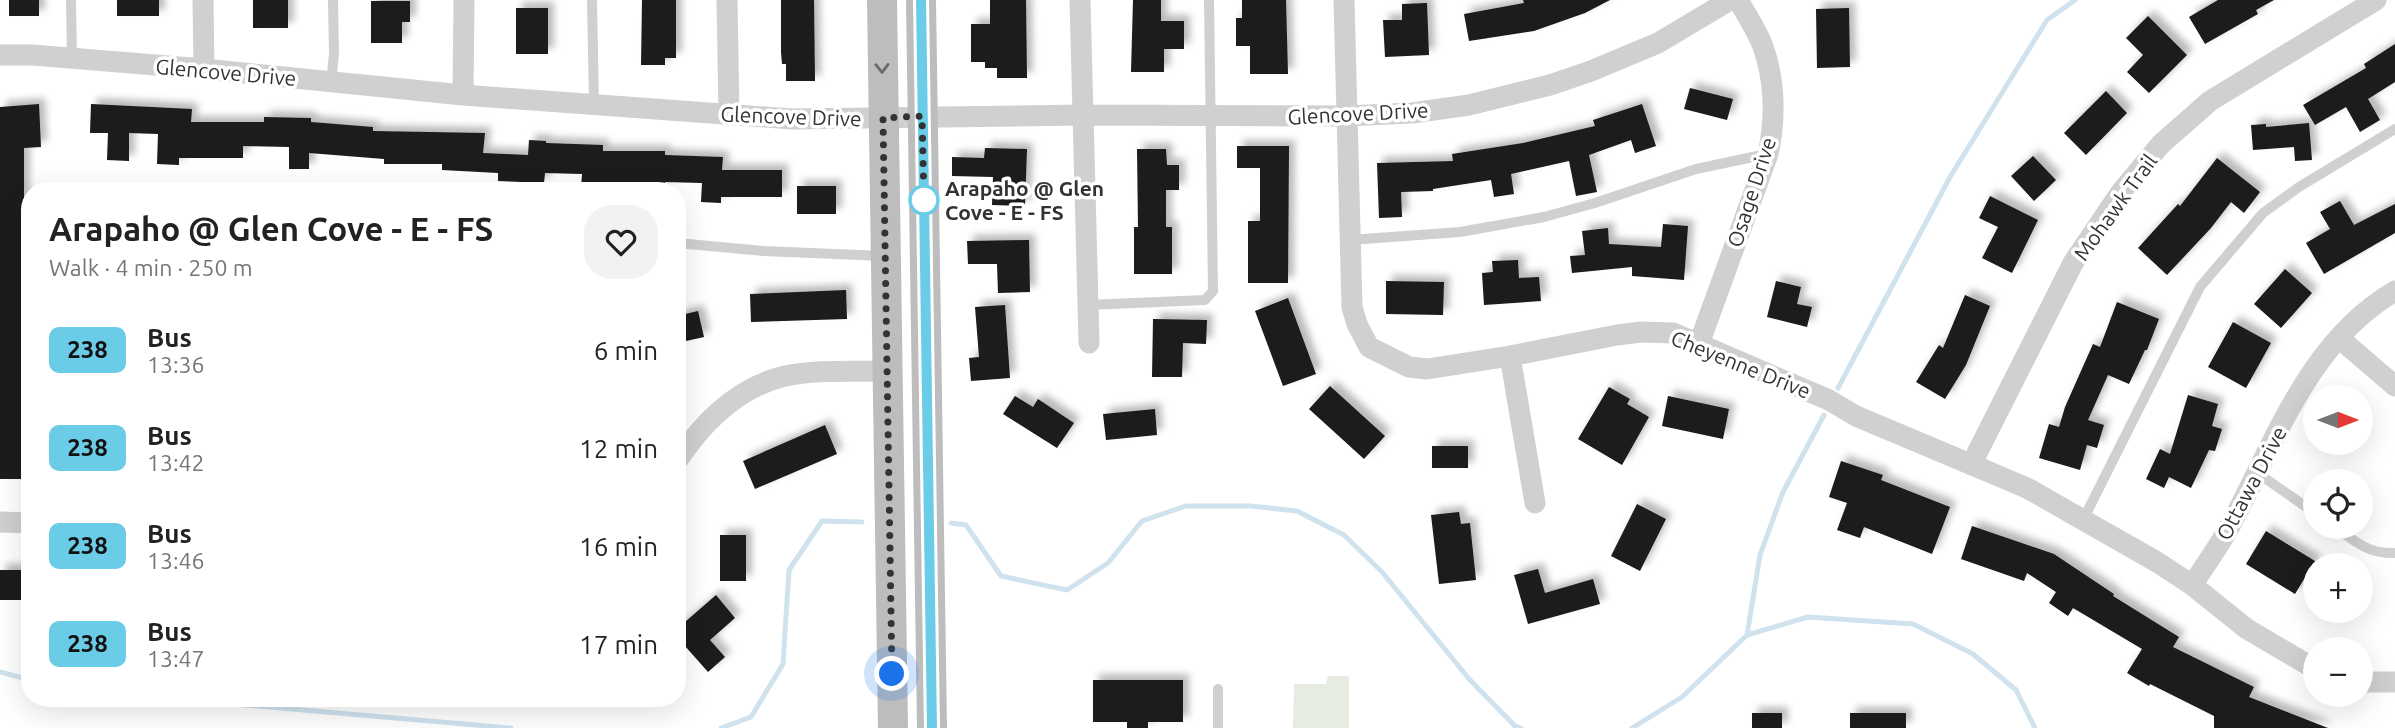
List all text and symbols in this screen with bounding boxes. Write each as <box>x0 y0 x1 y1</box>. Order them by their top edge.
street label: Glencove Drive <box>155 54 297 90</box>
one-way arrow <box>875 63 890 74</box>
street label: Glencove Drive <box>1287 97 1429 129</box>
street label: Glencove Drive <box>720 102 862 130</box>
street label: Osage Drive <box>1722 134 1780 250</box>
street label: Mohawk Trail <box>2068 149 2162 265</box>
place label: Arapaho @ Glen Cove - E - FS <box>945 176 1104 224</box>
marker: Arapaho @ Glen Cove - E - FS <box>909 185 939 215</box>
button: heart <box>584 205 658 279</box>
text: Arapaho @ Glen Cove - E - FS <box>49 210 493 247</box>
text: Walk · 4 min · 250 m <box>49 255 253 280</box>
text: Bus <box>147 323 192 352</box>
street label: Cheyenne Drive <box>1668 325 1814 403</box>
text: 238 <box>67 336 108 363</box>
text: 6 min <box>594 336 658 365</box>
text: 13:36 <box>147 352 205 377</box>
north arrow <box>2303 385 2373 455</box>
map controls <box>2303 385 2373 707</box>
text: Bus <box>147 421 192 450</box>
street label: Ottawa Drive <box>2211 422 2291 544</box>
text: 238 <box>67 434 108 461</box>
text: 12 min <box>579 434 658 463</box>
text: 13:42 <box>147 450 205 475</box>
button: locate <box>2303 469 2373 539</box>
text: Bus <box>147 519 192 548</box>
text: 238 <box>67 532 108 559</box>
text: 16 min <box>579 532 658 561</box>
text: 13:46 <box>147 548 205 573</box>
button: + <box>2303 553 2373 623</box>
text: Bus <box>147 617 192 646</box>
text: 238 <box>67 630 108 657</box>
text: 17 min <box>579 630 658 659</box>
button: − <box>2303 637 2373 707</box>
text: 13:47 <box>147 646 205 671</box>
your location <box>874 656 909 691</box>

